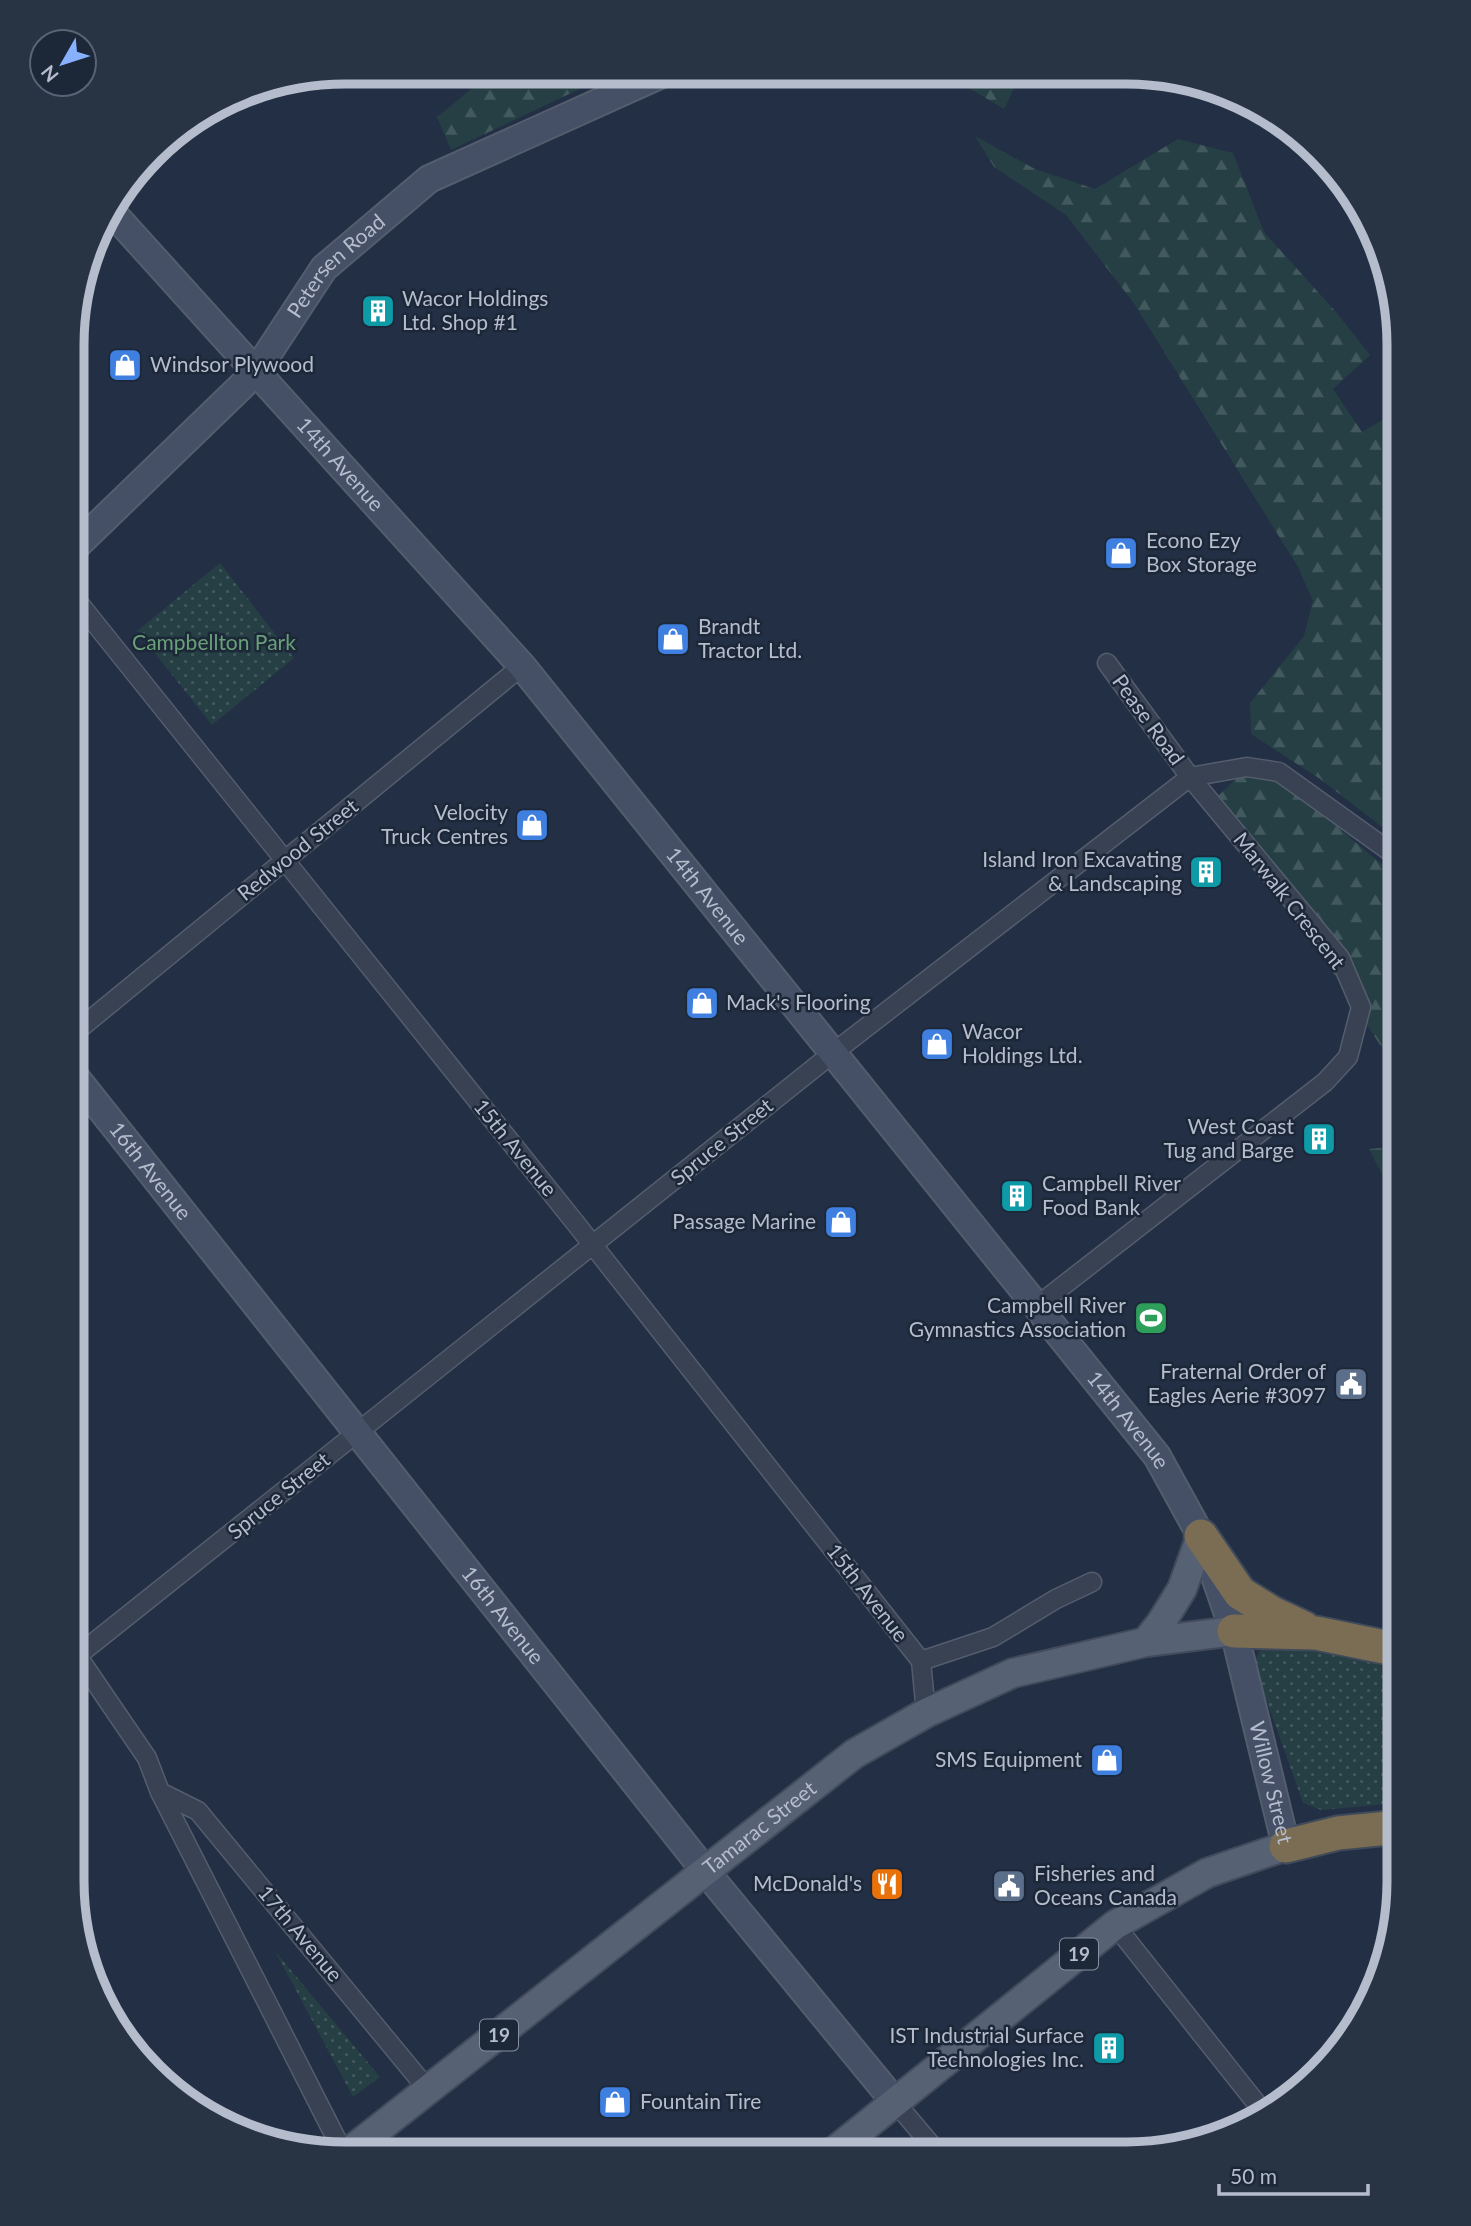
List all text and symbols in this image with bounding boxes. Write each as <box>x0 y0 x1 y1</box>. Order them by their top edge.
north arrow <box>28 28 98 98</box>
text: N <box>36 61 63 87</box>
street label: Petersen Road <box>281 208 389 322</box>
place label: Wacor Holdings Ltd. Shop #1 <box>402 285 548 334</box>
building icon: Wacor Holdings Ltd. Shop #1 <box>359 292 397 330</box>
shop icon: Windsor Plywood <box>106 346 144 384</box>
place label: Windsor Plywood <box>150 351 314 376</box>
street label: 14th Avenue <box>292 411 390 516</box>
place label: Econo Ezy Box Storage <box>1146 527 1257 576</box>
shop icon: Econo Ezy Box Storage <box>1102 534 1140 572</box>
place label: Brandt Tractor Ltd. <box>698 613 802 662</box>
shop icon: Brandt Tractor Ltd. <box>654 620 692 658</box>
park label: Campbellton Park <box>132 629 296 654</box>
street label: Pease Road <box>1108 669 1190 769</box>
street label: Redwood Street <box>232 792 363 905</box>
place label: Velocity Truck Centres <box>381 799 508 848</box>
shop icon: Velocity Truck Centres <box>513 806 551 844</box>
street label: Marwalk Crescent <box>1229 827 1352 974</box>
street label: 14th Avenue <box>662 842 755 949</box>
place label: Island Iron Excavating & Landscaping <box>982 846 1182 895</box>
building icon: Island Iron Excavating & Landscaping <box>1187 853 1225 891</box>
shop icon: Mack's Flooring <box>683 984 721 1022</box>
place label: Mack's Flooring <box>726 989 871 1014</box>
place label: Wacor Holdings Ltd. <box>962 1018 1083 1067</box>
shop icon: Wacor Holdings Ltd. <box>918 1025 956 1063</box>
street label: Spruce Street <box>665 1092 777 1190</box>
street label: 15th Avenue <box>469 1093 563 1201</box>
place label: West Coast Tug and Barge <box>1163 1113 1294 1162</box>
street label: 16th Avenue <box>105 1116 198 1224</box>
building icon: West Coast Tug and Barge <box>1300 1120 1338 1158</box>
place label: Campbell River Food Bank <box>1042 1170 1181 1219</box>
building icon: Campbell River Food Bank <box>998 1177 1036 1215</box>
shop icon: Passage Marine <box>822 1203 860 1241</box>
place label: Passage Marine <box>672 1208 816 1233</box>
place label: Campbell River Gymnastics Association <box>909 1292 1126 1341</box>
sports icon: Campbell River Gymnastics Association <box>1132 1299 1170 1337</box>
place label: Fraternal Order of Eagles Aerie #3097 <box>1148 1358 1327 1407</box>
street label: 14th Avenue <box>1083 1365 1175 1473</box>
public building icon: Fraternal Order of Eagles Aerie #3097 <box>1332 1365 1370 1403</box>
street label: Spruce Street <box>222 1446 334 1544</box>
street label: 15th Avenue <box>822 1538 914 1646</box>
street label: 16th Avenue <box>457 1560 550 1668</box>
street label: Willow Street <box>1245 1718 1299 1847</box>
shop icon: SMS Equipment <box>1088 1741 1126 1779</box>
place label: SMS Equipment <box>935 1746 1082 1771</box>
street label: Tamarac Street <box>697 1775 821 1879</box>
place label: Fisheries and Oceans Canada <box>1034 1860 1177 1909</box>
restaurant icon: McDonald's <box>868 1865 906 1903</box>
public building icon: Fisheries and Oceans Canada <box>990 1867 1028 1905</box>
place label: McDonald's <box>753 1870 862 1895</box>
street label: 17th Avenue <box>254 1880 349 1986</box>
road number: 19 <box>1060 1938 1098 1970</box>
road number: 19 <box>480 2020 518 2050</box>
place label: IST Industrial Surface Technologies Inc. <box>889 2022 1084 2071</box>
building icon: IST Industrial Surface Technologies Inc. <box>1090 2029 1128 2067</box>
shop icon: Fountain Tire <box>596 2083 634 2121</box>
place label: Fountain Tire <box>640 2088 761 2113</box>
scale bar <box>1219 2152 1368 2196</box>
text: 50 m <box>1230 2163 1277 2188</box>

